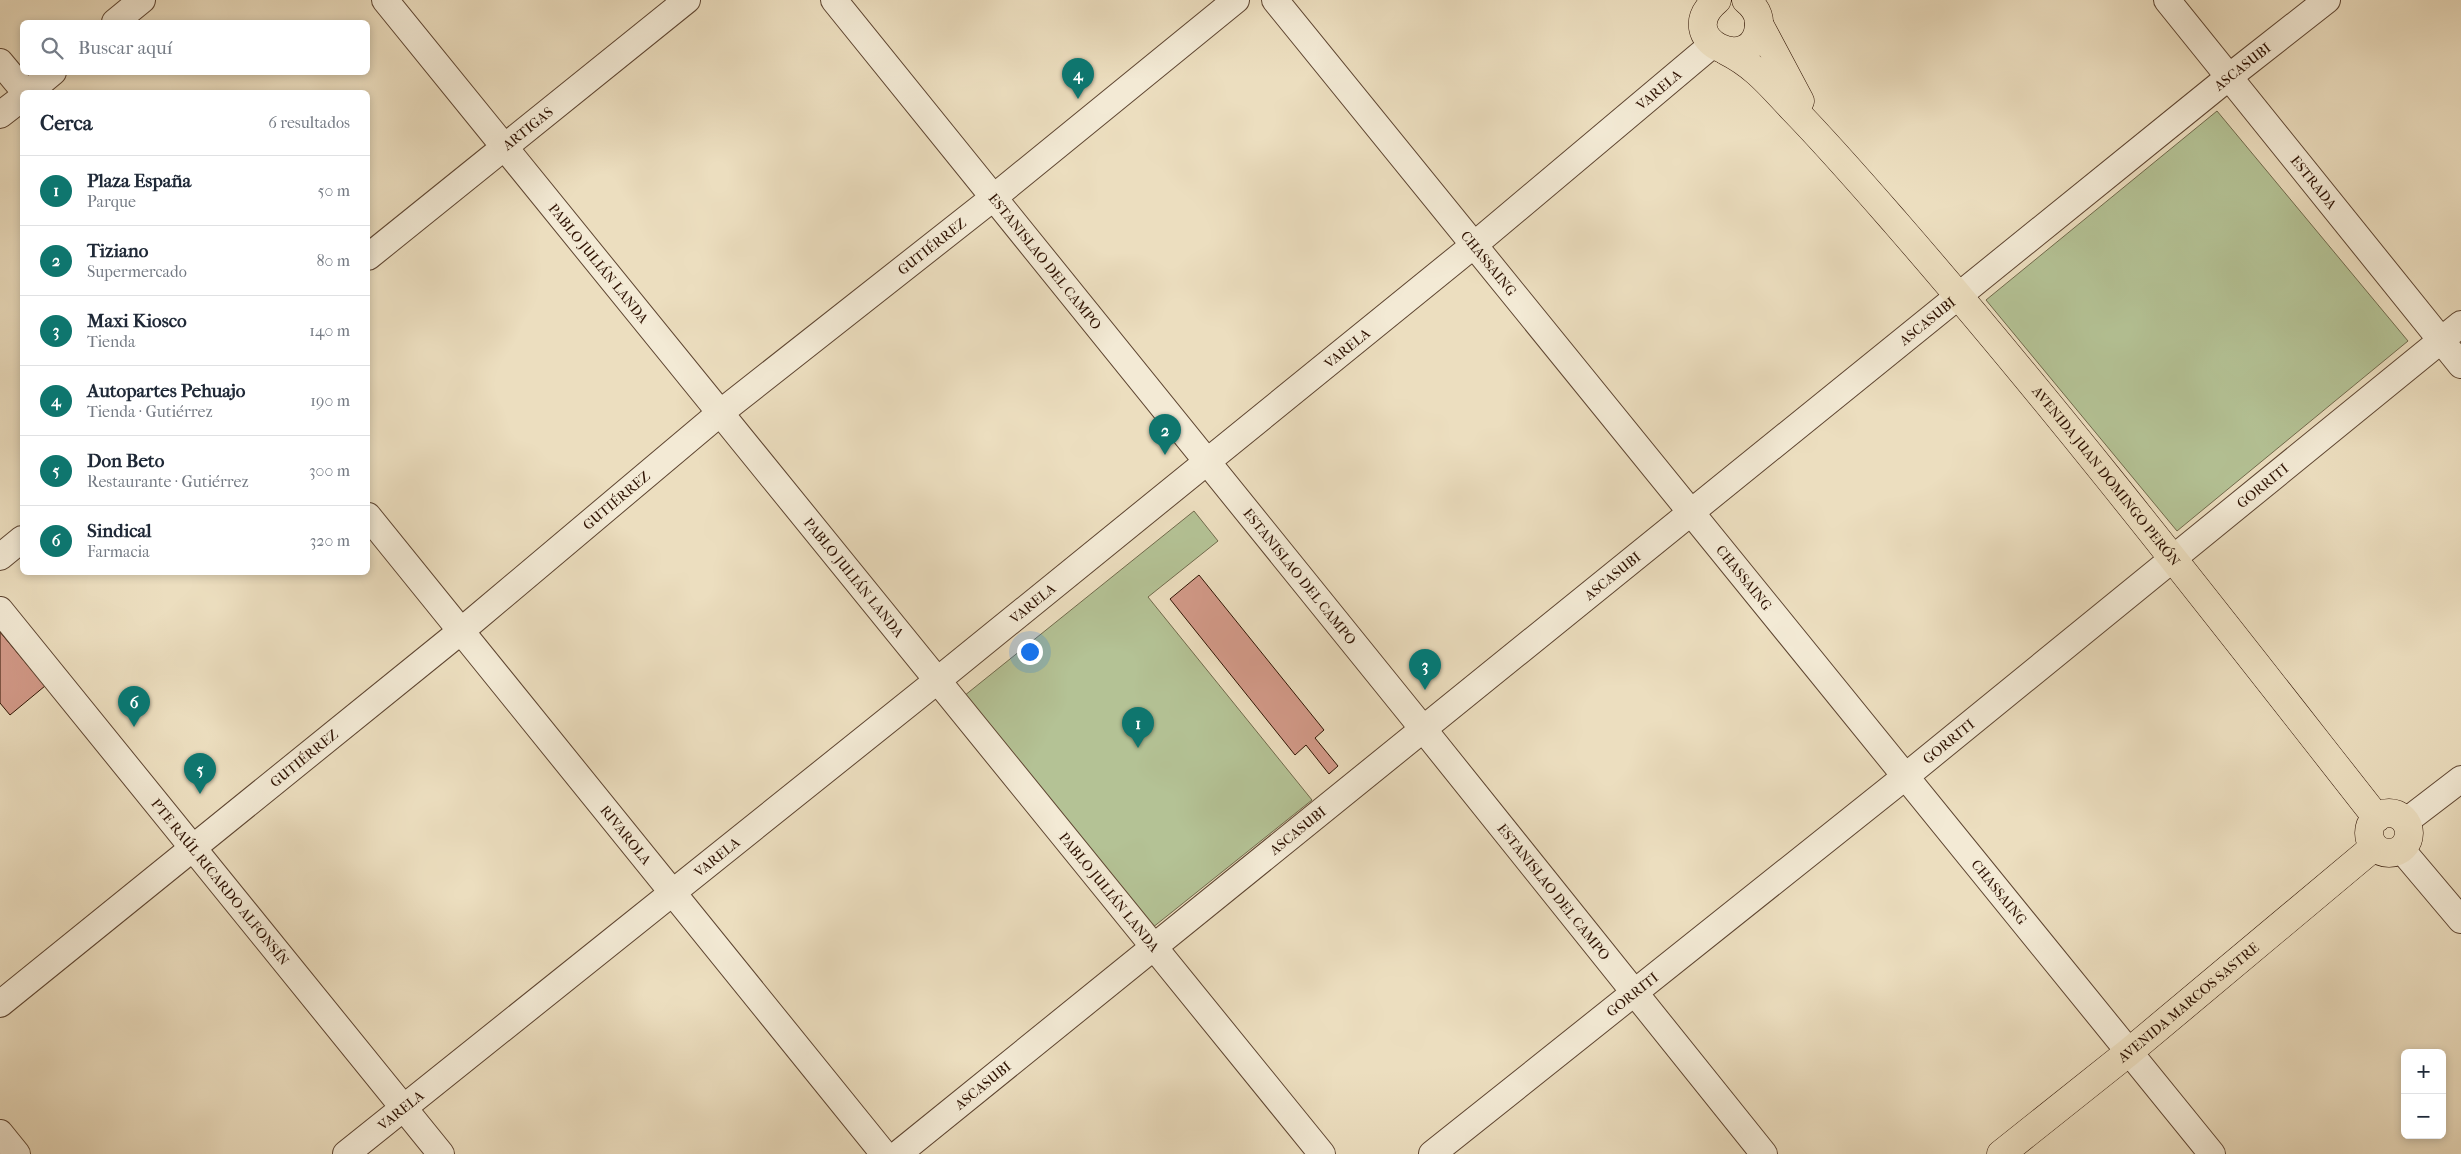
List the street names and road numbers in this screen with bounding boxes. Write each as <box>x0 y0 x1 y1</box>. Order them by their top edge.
street label: ASCASUBI <box>2210 39 2275 95</box>
street label: VARELA <box>1632 66 1686 115</box>
street label: ARTIGAS <box>499 103 557 155</box>
street label: ESTRADA <box>2287 152 2341 213</box>
street label: ESTANISLAO DEL CAMPO <box>985 190 1105 333</box>
street label: PABLO JULIÁN LANDA <box>545 200 652 327</box>
street label: GUTIÉRREZ <box>894 214 970 279</box>
street label: CHASSAING <box>1457 227 1520 300</box>
street label: ASCASUBI <box>1895 293 1960 350</box>
street label: VARELA <box>1320 324 1374 373</box>
street label: AVENIDA JUAN DOMINGO PERÓN <box>2028 382 2184 570</box>
street label: GORRITI <box>2234 460 2292 512</box>
street label: GUTIÉRREZ <box>580 467 654 534</box>
street label: ESTANISLAO DEL CAMPO <box>1239 505 1359 648</box>
street label: PABLO JULIÁN LANDA <box>800 515 908 642</box>
street label: CHASSAING <box>1712 542 1775 614</box>
street label: ASCASUBI <box>1580 548 1645 605</box>
street label: VARELA <box>1006 580 1060 628</box>
street label: GORRITI <box>1920 715 1978 768</box>
street label: GUTIÉRREZ <box>267 726 342 791</box>
street label: PTE RAÚL RICARDO ALFONSÍN <box>147 795 293 969</box>
street label: RIVAROLA <box>596 802 655 869</box>
street label: ASCASUBI <box>1266 803 1330 860</box>
street label: ESTANISLAO DEL CAMPO <box>1493 820 1613 964</box>
street label: PABLO JULIÁN LANDA <box>1055 829 1163 956</box>
street label: VARELA <box>690 833 744 882</box>
street label: CHASSAING <box>1967 856 2030 928</box>
street label: AVENIDA MARCOS SASTRE <box>2114 939 2263 1067</box>
street label: GORRITI <box>1603 969 1662 1021</box>
street label: ASCASUBI <box>951 1058 1015 1114</box>
street label: VARELA <box>374 1087 428 1135</box>

